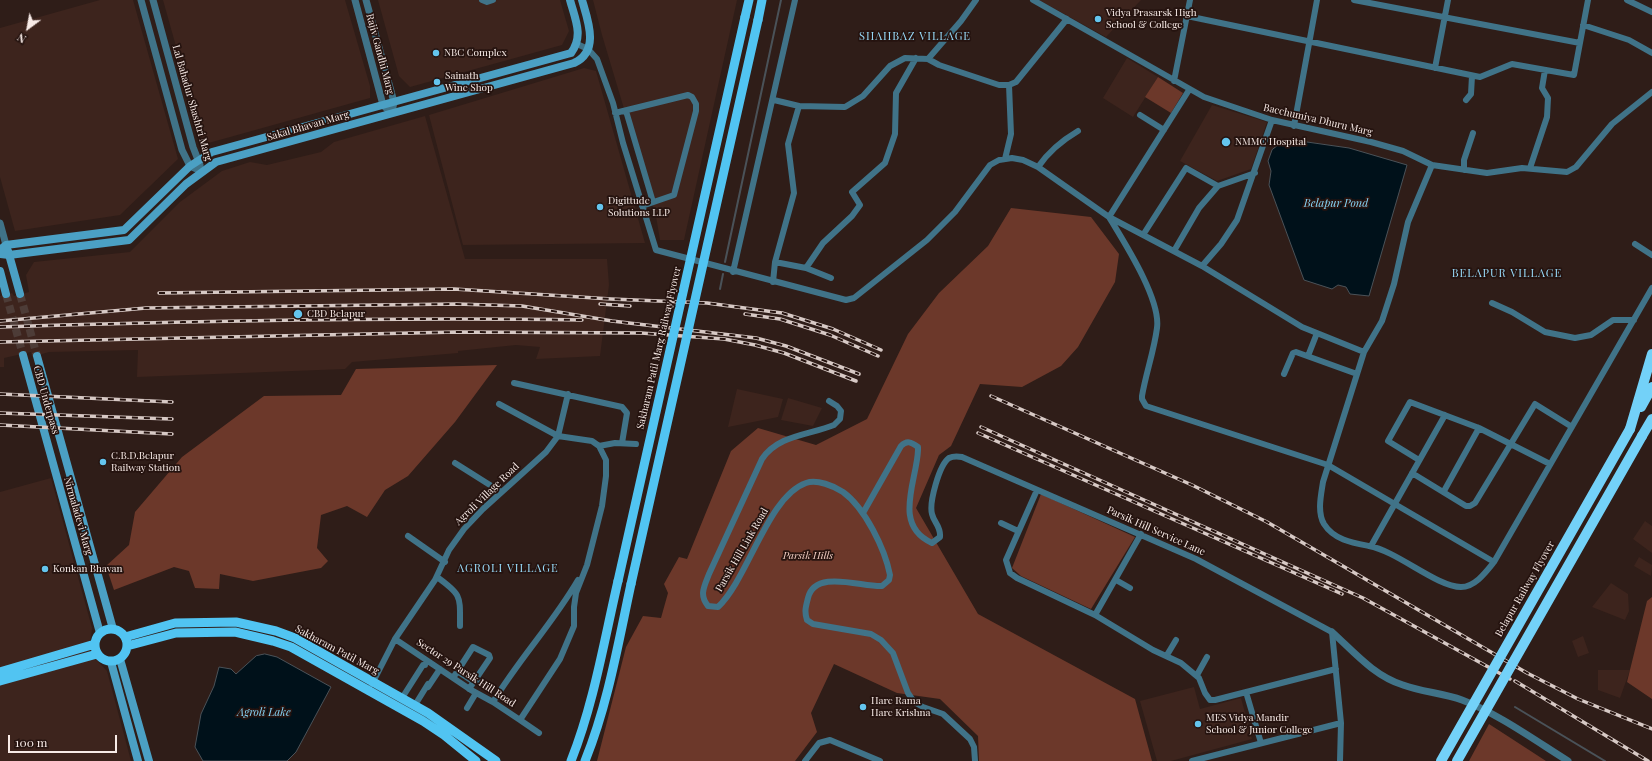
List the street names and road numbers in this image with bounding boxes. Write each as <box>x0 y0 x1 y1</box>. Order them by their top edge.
street label: Rajiv Gandhi Marg <box>363 12 397 96</box>
street label: Lal Bahadur Shashtri Marg <box>170 44 214 162</box>
street label: Bacchumiya Dhuru Marg <box>1262 102 1374 138</box>
street label: Sakal Bhavan Marg <box>266 109 350 143</box>
street label: Sakharam Patil Marg Railway Flyover <box>634 266 684 430</box>
street label: CBD Underpass <box>31 364 61 436</box>
street label: Agroli Village Road <box>452 460 522 528</box>
street label: Nirmaladevi Marg <box>61 476 95 556</box>
street label: Parsik Hill Service Lane <box>1105 504 1207 558</box>
street label: Parsik Hill Link Road <box>713 506 771 594</box>
street label: Belapur Railway Flyover <box>1493 539 1557 639</box>
street label: Sakharam Patil Marg <box>293 623 381 677</box>
street label: Sector 29 Parsik Hill Road <box>414 636 518 710</box>

